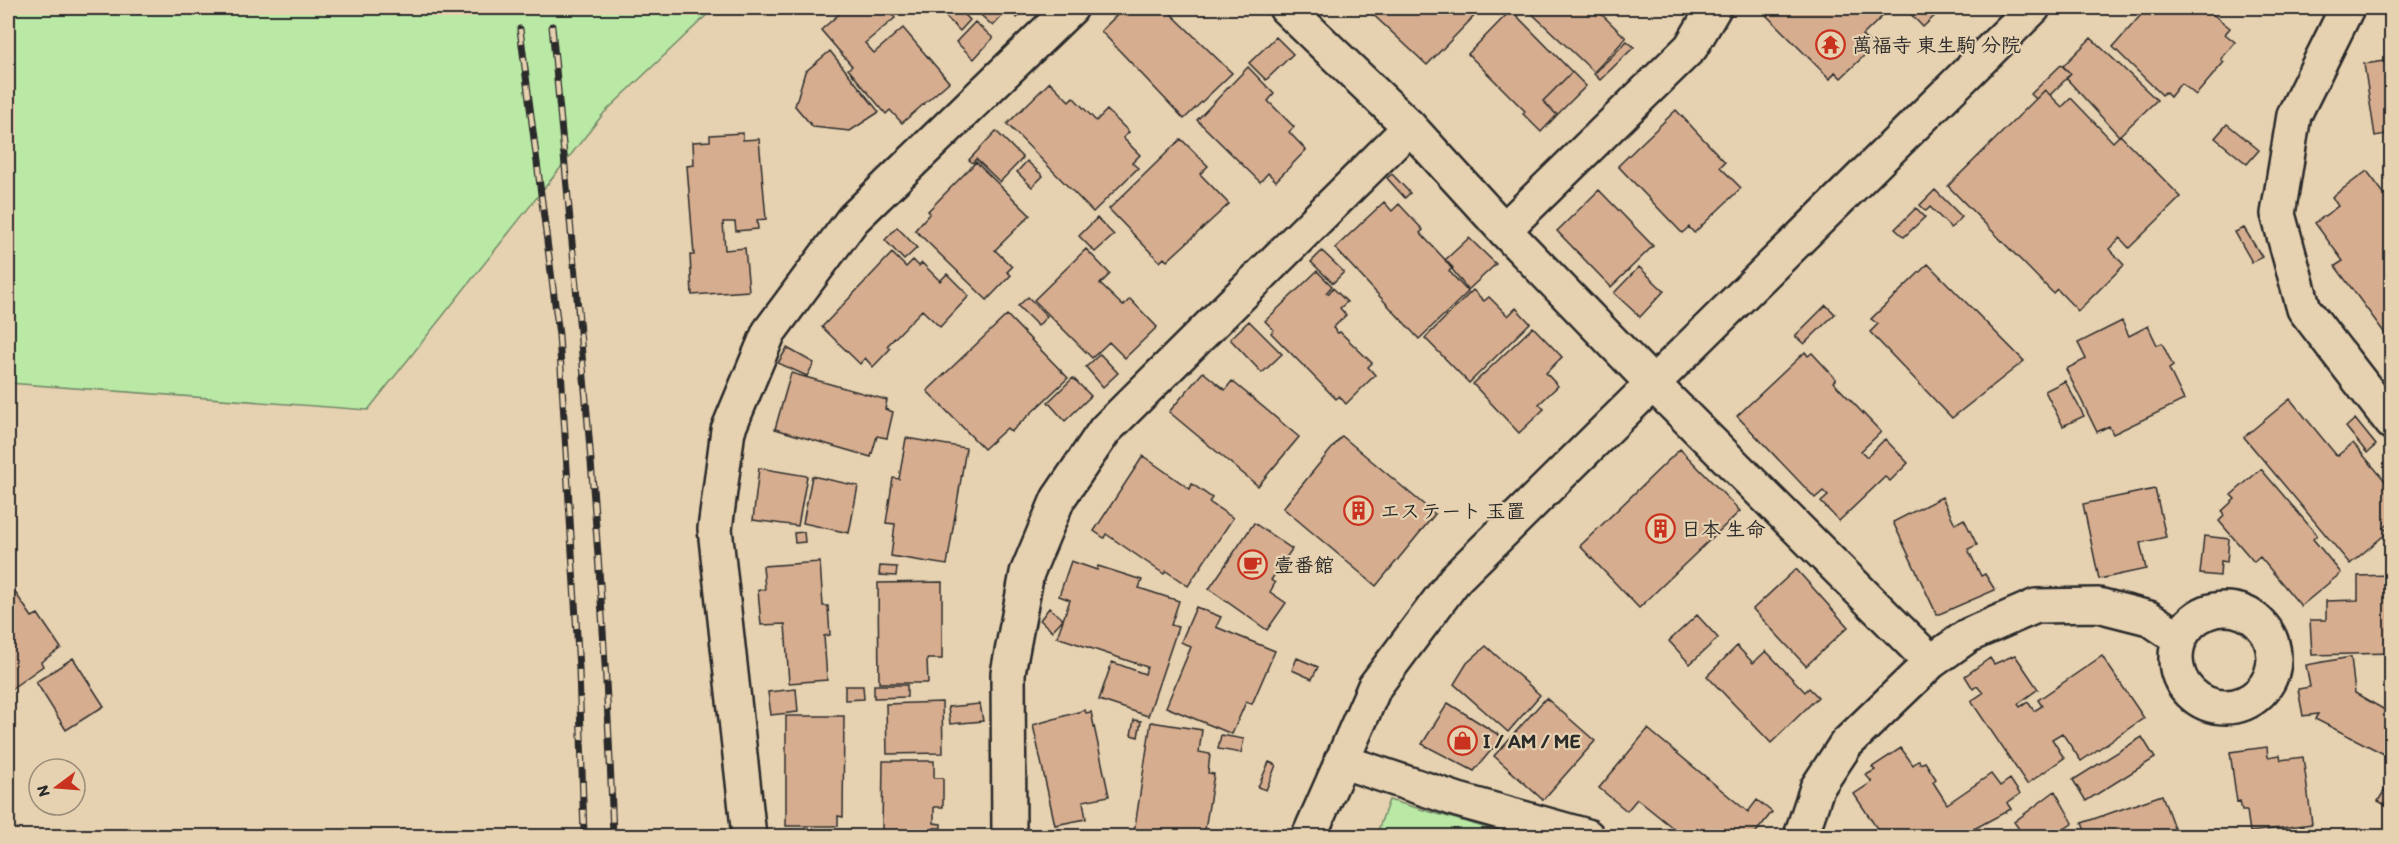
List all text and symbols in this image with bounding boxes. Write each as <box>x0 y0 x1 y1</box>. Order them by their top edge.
temple icon: 萬福寺 東生駒 分院 <box>1815 29 1847 61</box>
place label: 萬福寺 東生駒 分院 <box>1852 33 2021 57</box>
building icon: エステート 玉置 <box>1343 495 1375 527</box>
place label: エステート 玉置 <box>1380 499 1526 523</box>
building icon: 日本 生命 <box>1644 513 1676 545</box>
place label: 日本 生命 <box>1681 517 1766 541</box>
cafe icon: 壹番館 <box>1237 549 1269 581</box>
place label: 壹番館 <box>1274 553 1334 577</box>
shop icon: I / AM / ME <box>1446 725 1478 757</box>
place label: I / AM / ME <box>1483 729 1581 753</box>
north arrow <box>27 757 87 817</box>
text: N <box>32 783 54 799</box>

